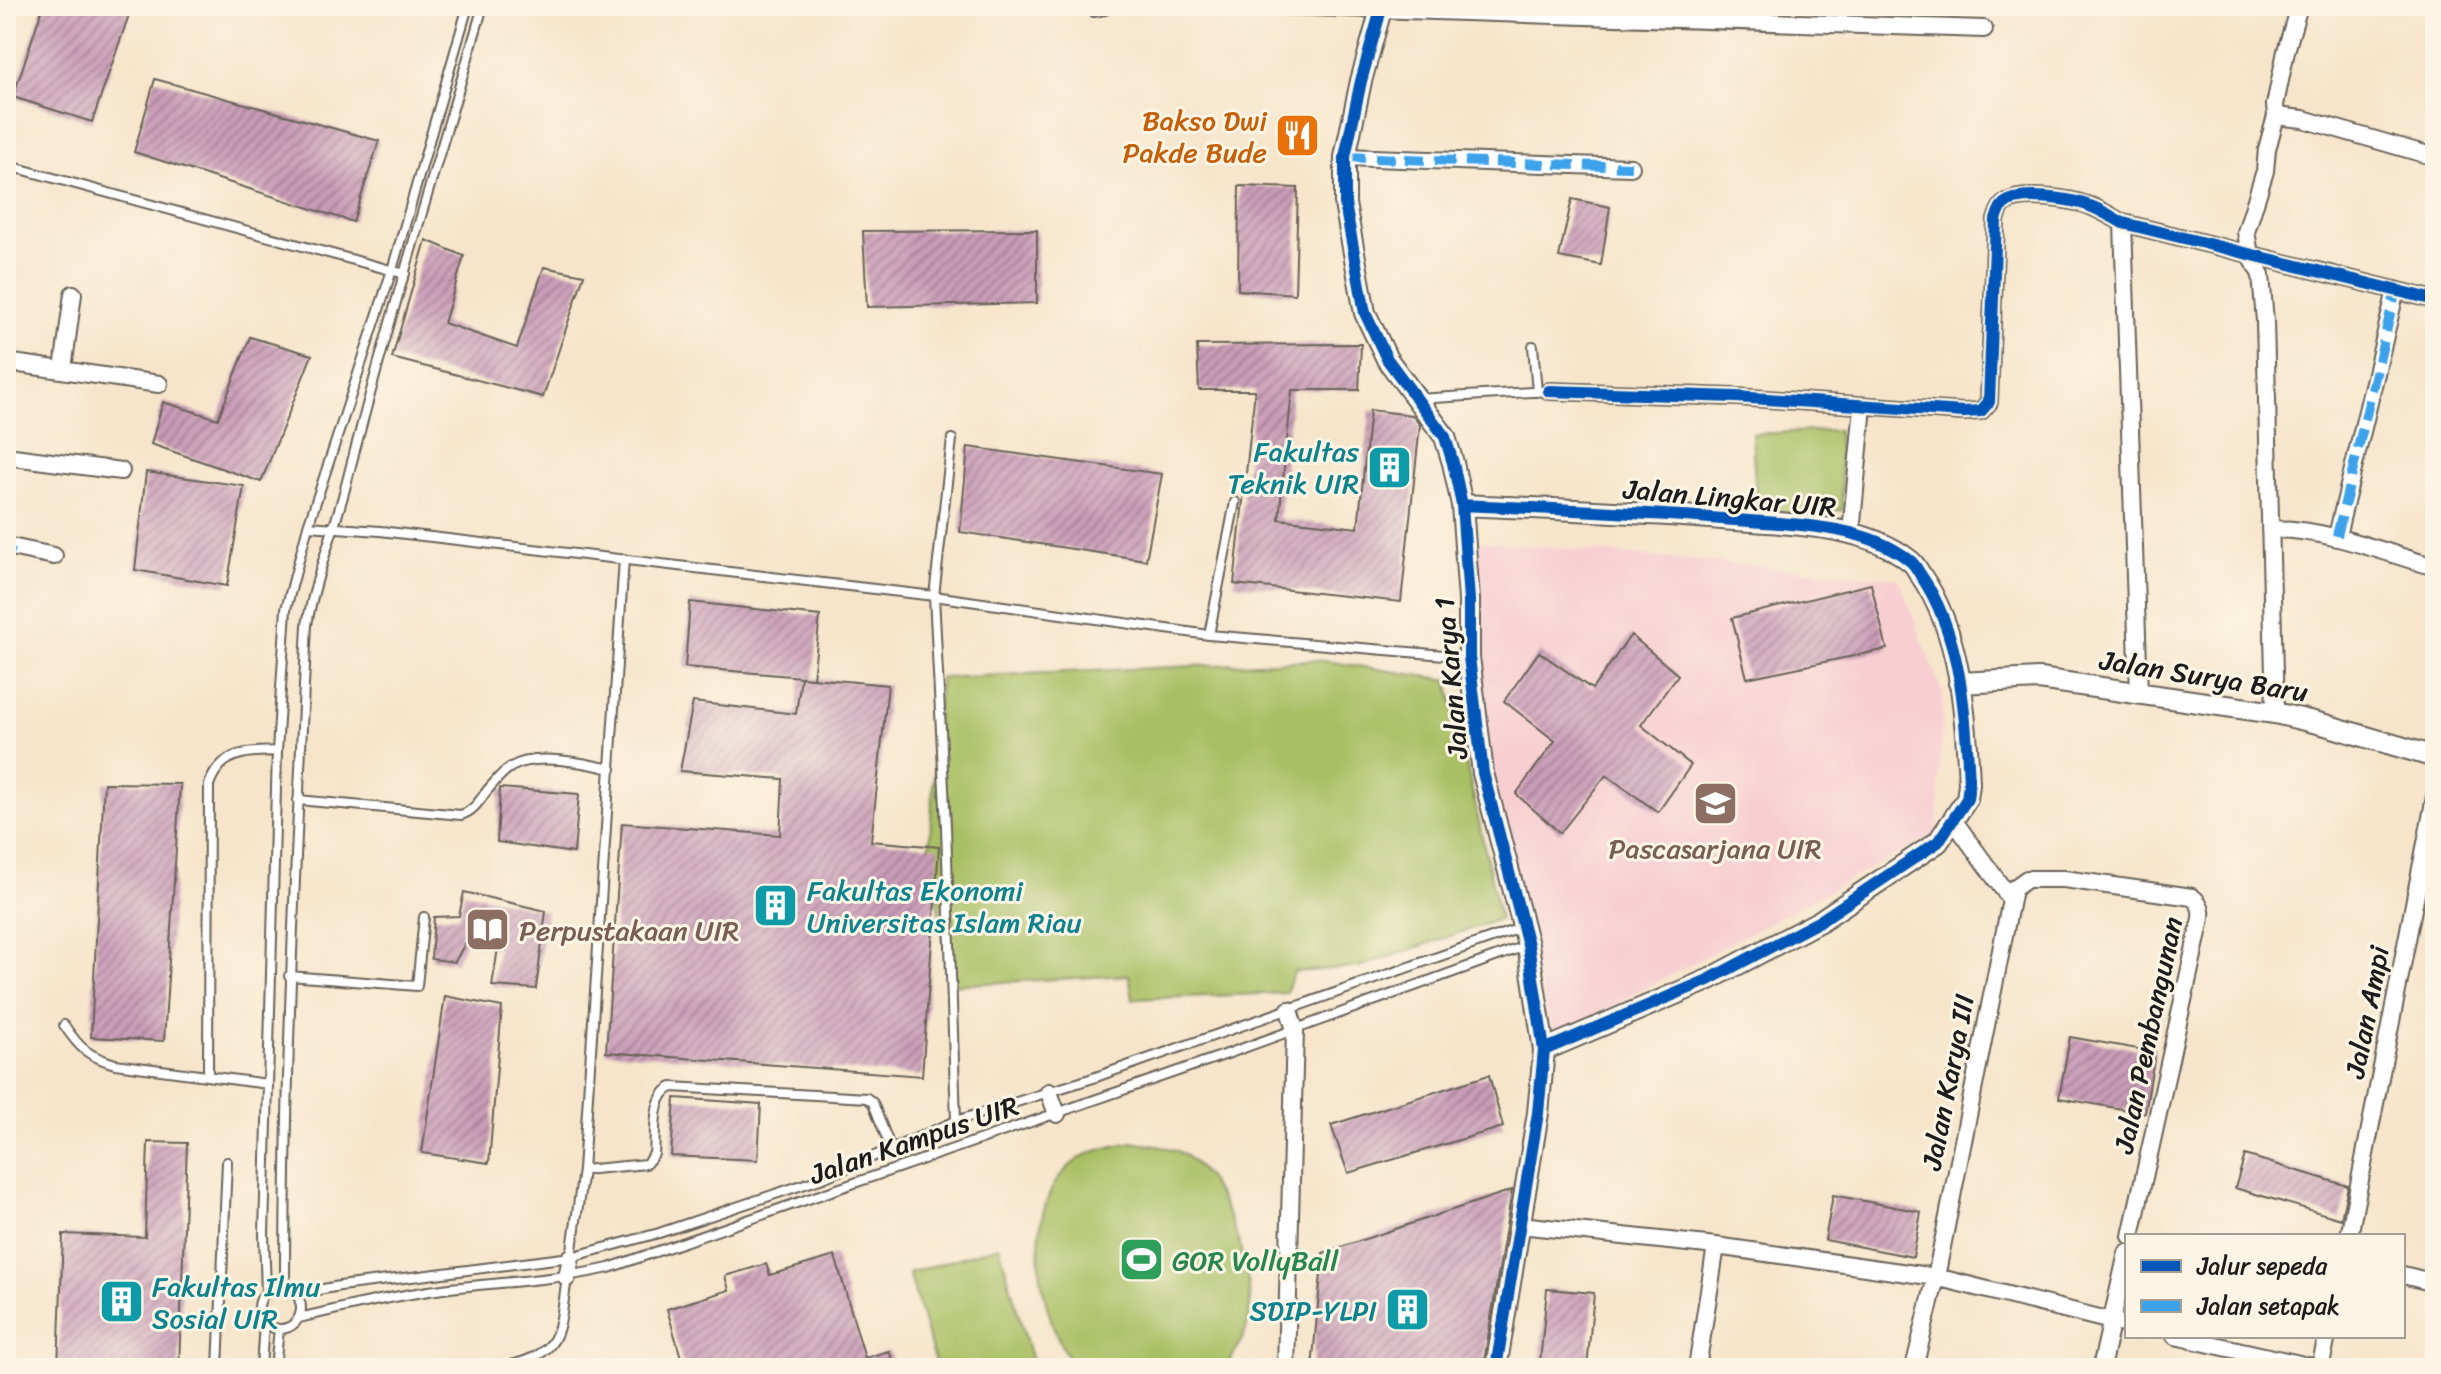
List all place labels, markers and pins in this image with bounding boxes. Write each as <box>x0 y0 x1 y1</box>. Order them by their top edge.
place label: Bakso Dwi Pakde Bude <box>1123 96 1268 177</box>
restaurant icon: Bakso Dwi Pakde Bude <box>1274 112 1322 160</box>
place label: Fakultas Teknik UIR <box>1228 427 1359 508</box>
building icon: Fakultas Teknik UIR <box>1366 443 1414 491</box>
school or university icon: Pascasarjana UIR <box>1691 779 1739 827</box>
place label: Pascasarjana UIR <box>1609 824 1821 873</box>
place label: Fakultas Ekonomi Universitas Islam Riau <box>807 866 1082 947</box>
building icon: Fakultas Ekonomi Universitas Islam Riau <box>752 882 800 930</box>
library icon: Perpustakaan UIR <box>464 906 512 954</box>
place label: Perpustakaan UIR <box>519 906 739 955</box>
sports icon: GOR VollyBall <box>1117 1236 1165 1284</box>
place label: GOR VollyBall <box>1172 1236 1339 1285</box>
place label: Fakultas Ilmu Sosial UIR <box>152 1262 320 1343</box>
building icon: Fakultas Ilmu Sosial UIR <box>97 1278 145 1326</box>
place label: SDIP-YLPI <box>1249 1286 1377 1335</box>
building icon: SDIP-YLPI <box>1384 1286 1432 1334</box>

